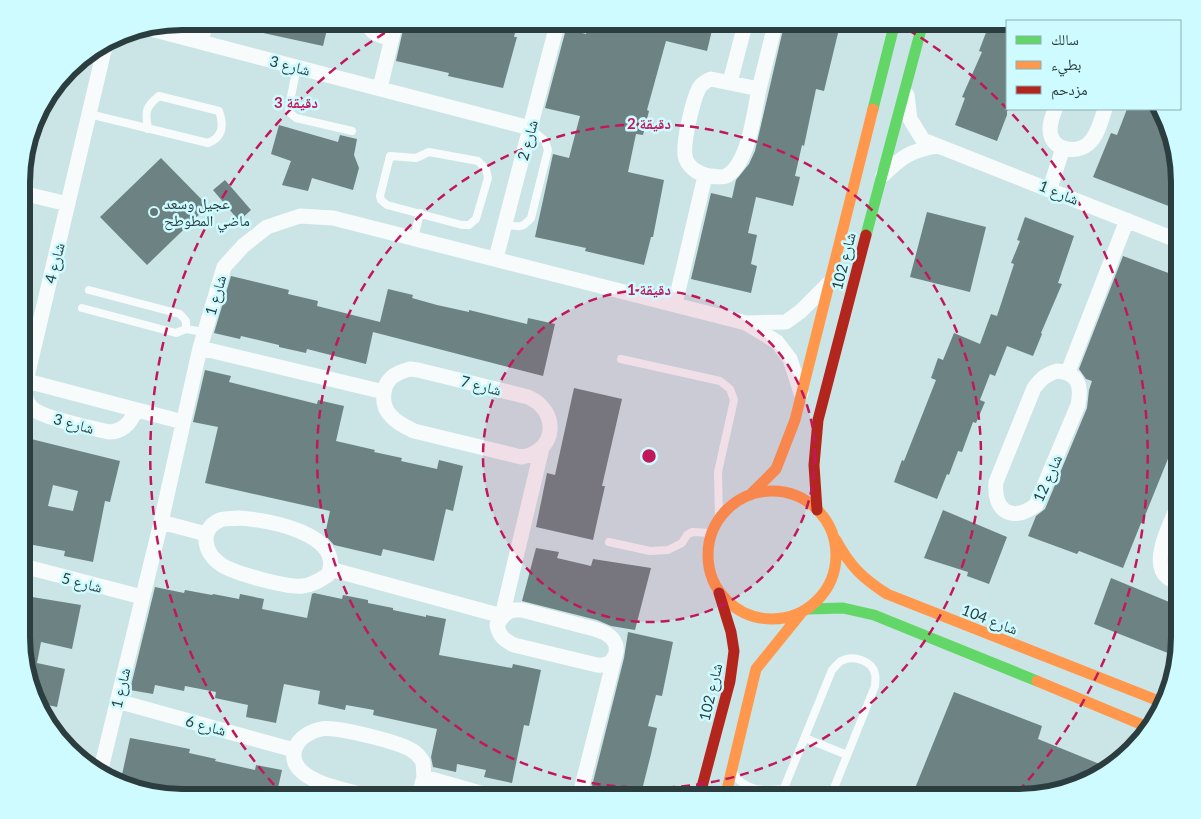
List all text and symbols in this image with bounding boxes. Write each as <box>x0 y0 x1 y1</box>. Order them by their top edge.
legend <box>1006 20 1181 110</box>
text: سالك <box>1051 30 1079 48</box>
street label: شارع 3 <box>267 51 312 81</box>
text: بطيء <box>1051 55 1081 77</box>
text: مزدحم <box>1051 80 1088 100</box>
text: 3 دقيقة <box>274 93 318 111</box>
text: 2 دقيقة <box>627 114 671 132</box>
street label: شارع 2 <box>513 118 543 163</box>
street label: شارع 1 <box>1036 176 1082 210</box>
place label: عجيل وسعد ماضي المطوطح <box>164 194 250 233</box>
marker: عجيل وسعد ماضي المطوطح <box>148 206 160 218</box>
street label: شارع 102 <box>827 230 861 292</box>
street label: شارع 4 <box>40 241 70 286</box>
street label: شارع 1 <box>201 273 231 318</box>
text: 1 دقيقة <box>627 280 671 298</box>
street label: شارع 7 <box>458 371 503 401</box>
street label: شارع 3 <box>51 409 96 439</box>
centre of rings <box>640 447 658 465</box>
street label: شارع 12 <box>1029 451 1067 505</box>
street label: شارع 5 <box>59 568 104 598</box>
street label: شارع 104 <box>959 600 1021 640</box>
street label: شارع 102 <box>695 661 727 723</box>
street label: شارع 1 <box>107 666 135 710</box>
street label: شارع 6 <box>183 711 228 741</box>

